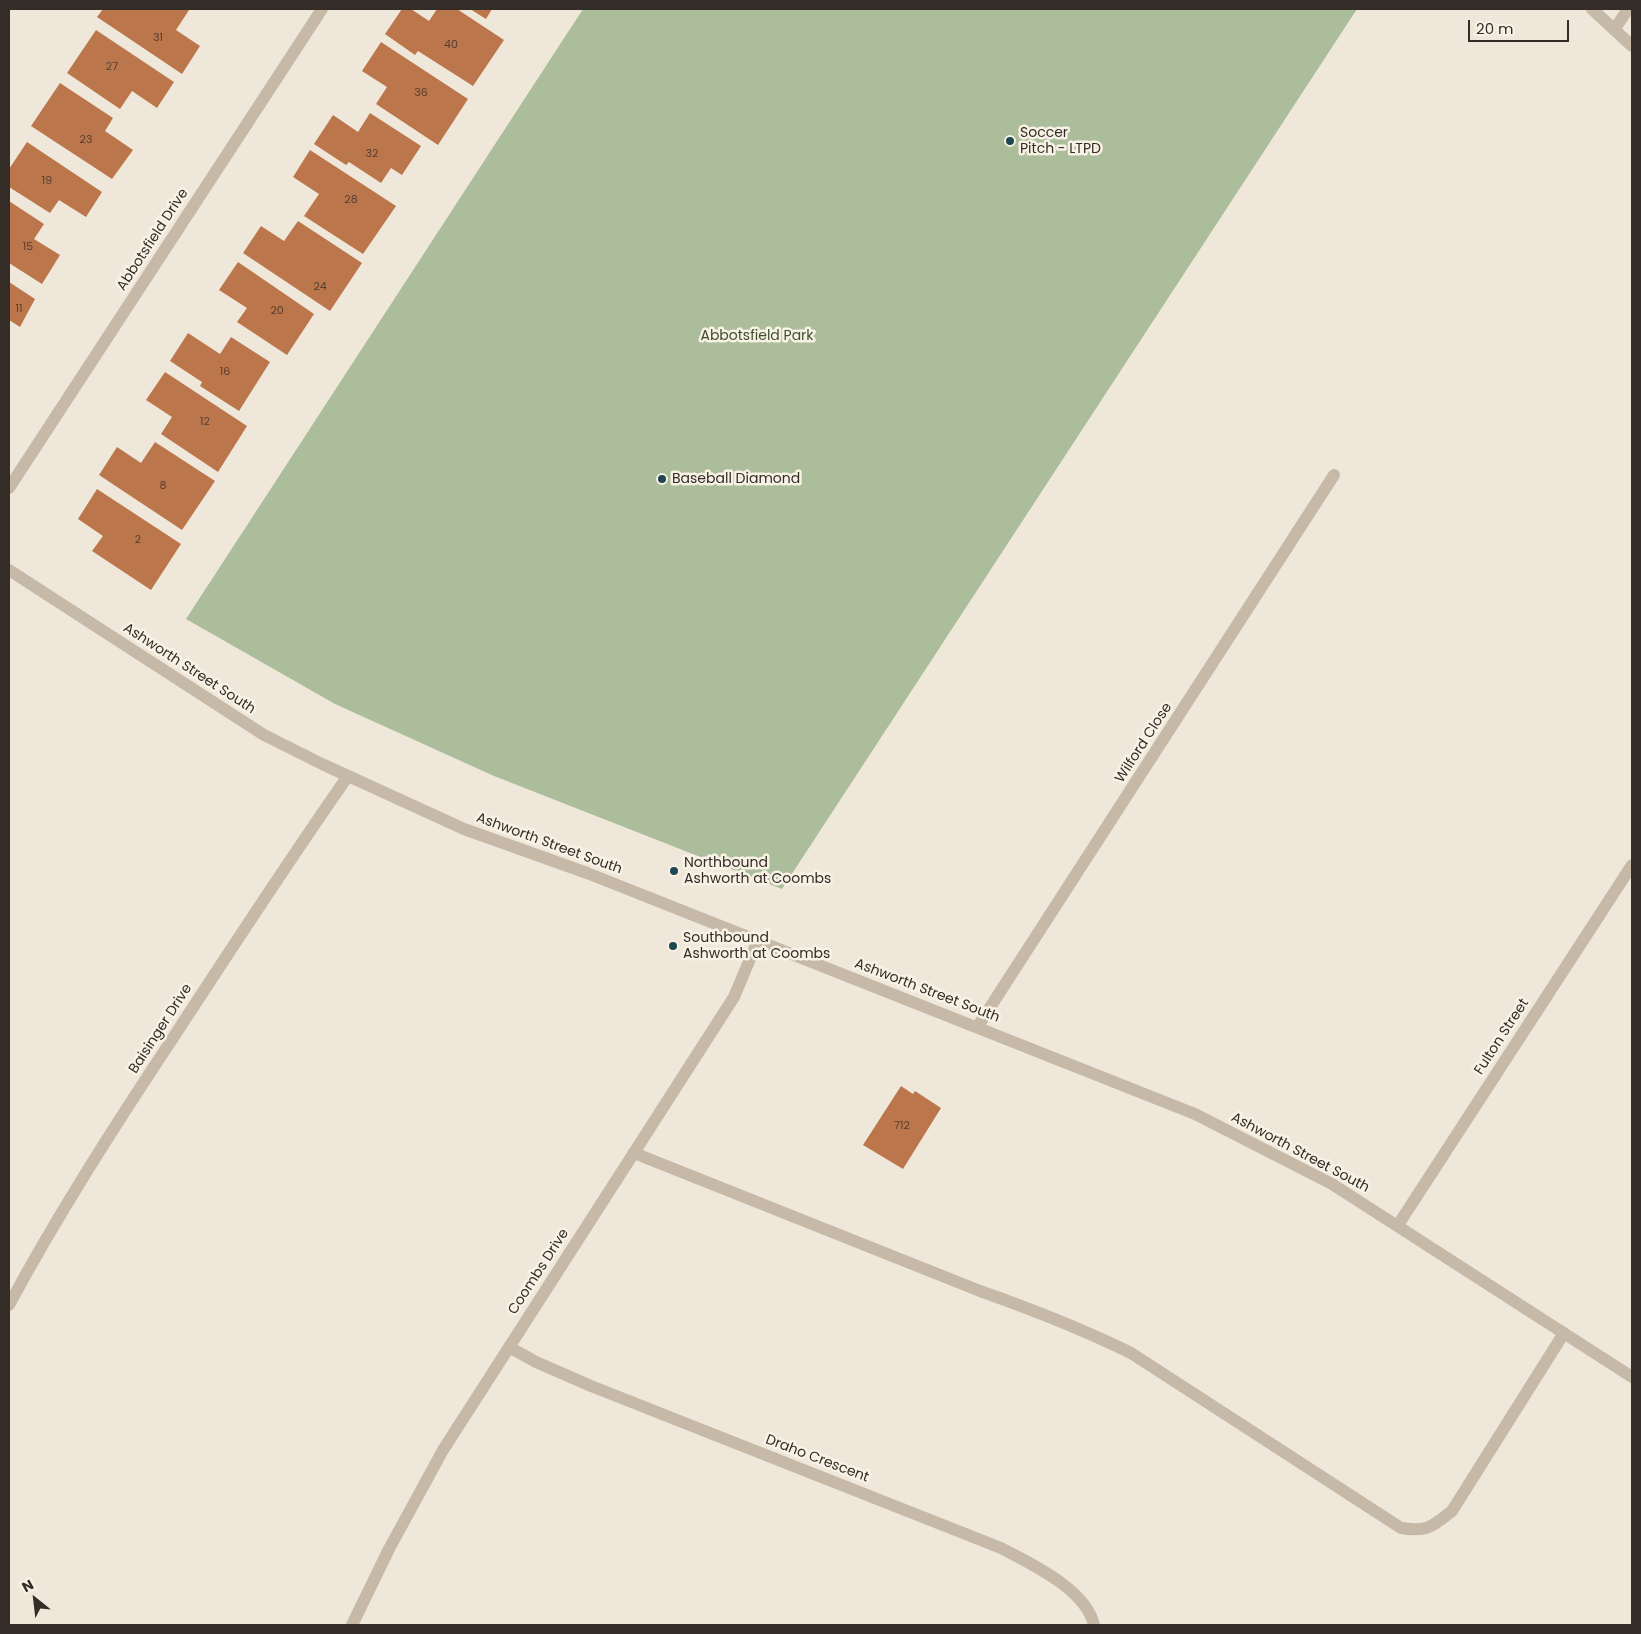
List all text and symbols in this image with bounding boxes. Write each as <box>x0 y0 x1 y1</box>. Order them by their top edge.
scale bar <box>1471 10 1572 42</box>
text: 20 m <box>1476 18 1514 39</box>
house number: 31 <box>153 31 163 45</box>
house number: 40 <box>444 38 458 52</box>
house number: 27 <box>106 60 118 74</box>
house number: 36 <box>414 86 428 100</box>
place label: Soccer Pitch - LTPD <box>1020 125 1101 158</box>
house number: 23 <box>80 133 92 147</box>
marker: Soccer Pitch - LTPD <box>1004 135 1016 147</box>
house number: 32 <box>366 147 378 161</box>
house number: 19 <box>42 174 52 188</box>
street label: Abbotsfield Drive <box>114 186 192 294</box>
house number: 28 <box>344 193 358 207</box>
house number: 15 <box>23 240 33 254</box>
house number: 24 <box>313 280 327 294</box>
house number: 11 <box>15 302 23 316</box>
house number: 20 <box>270 304 284 318</box>
park label: Abbotsfield Park <box>700 328 814 344</box>
house number: 16 <box>220 365 230 379</box>
house number: 12 <box>200 415 210 429</box>
place label: Baseball Diamond <box>672 471 800 487</box>
marker: Baseball Diamond <box>656 473 668 485</box>
house number: 8 <box>160 479 166 493</box>
house number: 2 <box>135 533 141 547</box>
street label: Ashworth Street South <box>120 620 258 718</box>
street label: Wilford Close <box>1112 700 1176 786</box>
street label: Ashworth Street South <box>474 810 624 878</box>
place label: Northbound Ashworth at Coombs <box>684 855 831 888</box>
marker: Northbound Ashworth at Coombs <box>668 865 680 877</box>
place label: Southbound Ashworth at Coombs <box>683 930 830 962</box>
marker: Southbound Ashworth at Coombs <box>667 940 679 952</box>
street label: Ashworth Street South <box>852 956 1002 1026</box>
street label: Baisinger Drive <box>126 981 196 1077</box>
street label: Fulton Street <box>1471 996 1533 1078</box>
street label: Ashworth Street South <box>1228 1109 1372 1197</box>
house number: 712 <box>894 1119 910 1133</box>
street label: Coombs Drive <box>505 1226 573 1318</box>
street label: Draho Crescent <box>763 1432 871 1486</box>
north arrow <box>10 1574 60 1624</box>
text: N <box>18 1575 37 1597</box>

